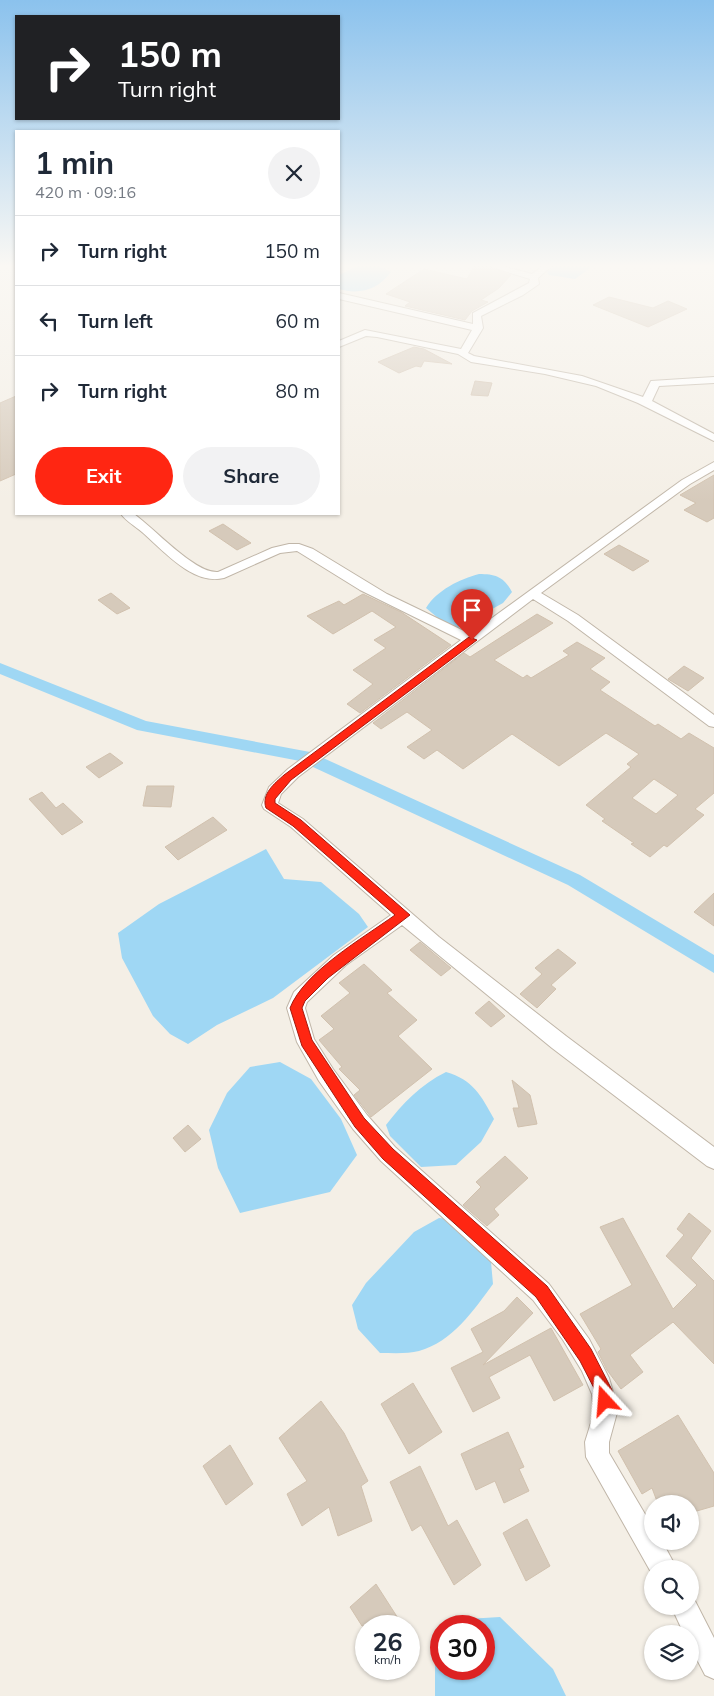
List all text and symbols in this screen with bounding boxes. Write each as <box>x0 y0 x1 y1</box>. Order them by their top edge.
text: 150 m <box>118 32 222 76</box>
icon: right <box>35 35 100 100</box>
text: Turn right <box>118 75 216 103</box>
text: 1 min <box>35 144 114 182</box>
button: close <box>268 147 320 199</box>
text: 420 m · 09:16 <box>35 182 136 202</box>
icon: right <box>35 237 63 265</box>
text: Turn right <box>78 239 167 263</box>
text: 150 m <box>264 239 320 263</box>
icon: left <box>35 307 63 335</box>
text: Turn left <box>78 309 153 333</box>
text: 60 m <box>276 309 320 333</box>
icon: right <box>35 377 63 405</box>
text: Turn right <box>78 379 167 403</box>
text: 80 m <box>276 379 320 403</box>
button: Exit <box>35 447 173 505</box>
button: Share <box>183 447 320 505</box>
pin <box>451 589 493 640</box>
icon: arrive <box>458 596 486 624</box>
position arrow <box>578 1374 630 1426</box>
map controls <box>644 1495 699 1680</box>
button: sound <box>644 1495 699 1550</box>
button: search <box>644 1560 699 1615</box>
speed limit sign: 30 <box>430 1615 495 1680</box>
button: layers <box>644 1625 699 1680</box>
text: 26 <box>372 1626 403 1657</box>
text: km/h <box>374 1652 401 1667</box>

